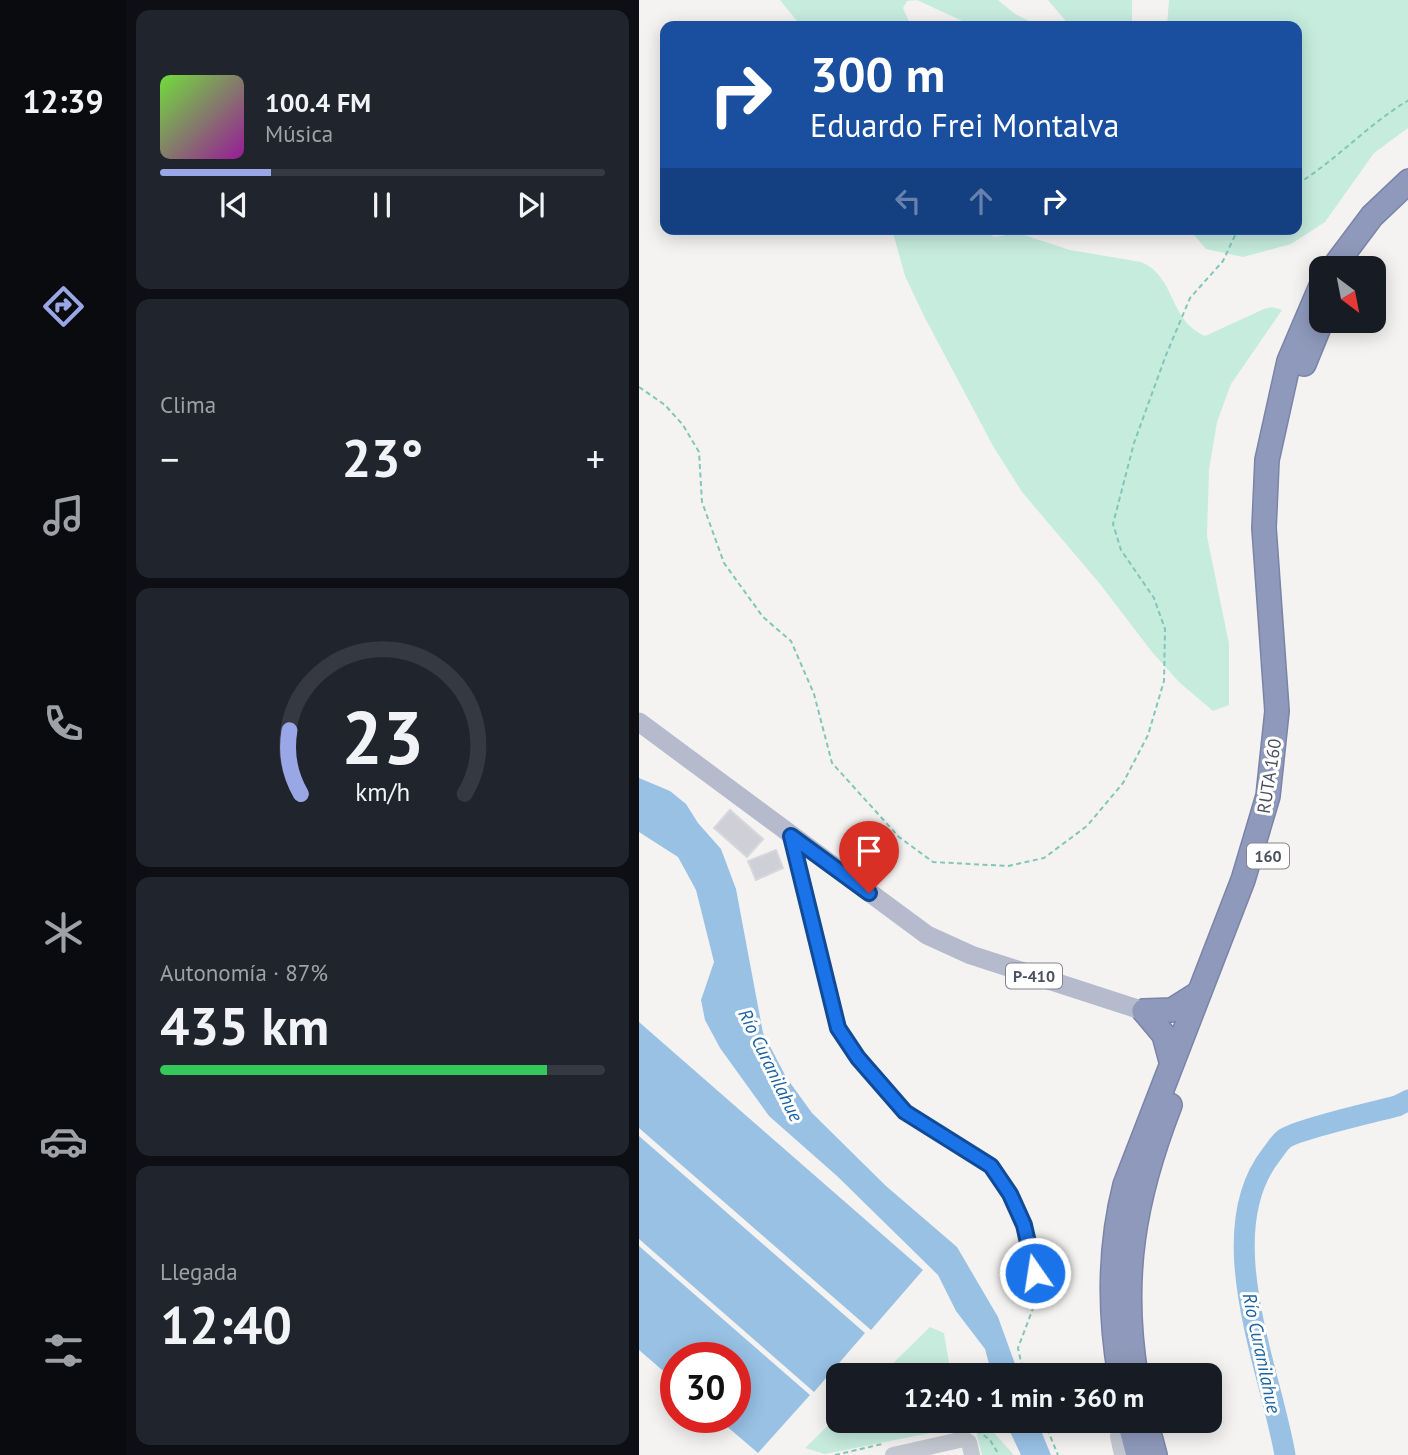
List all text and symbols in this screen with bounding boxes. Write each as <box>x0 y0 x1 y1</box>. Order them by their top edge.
text: 300 m <box>810 42 945 106</box>
icon: right <box>695 49 786 140</box>
text: 12:39 <box>22 80 104 122</box>
text: 100.4 FM <box>265 86 371 119</box>
text: Eduardo Frei Montalva <box>810 104 1119 146</box>
text: Música <box>265 119 333 148</box>
icon: left <box>889 182 927 220</box>
icon: ahead <box>962 182 1000 220</box>
icon: right <box>1035 182 1073 220</box>
icon: previous <box>215 186 253 224</box>
icon: pause <box>363 186 401 224</box>
icon: next <box>512 186 550 224</box>
north arrow <box>1309 256 1386 332</box>
map controls <box>1309 256 1386 333</box>
icon: directions <box>39 282 88 331</box>
text: Clima <box>160 390 216 419</box>
text: 23° <box>342 424 423 491</box>
text: − <box>160 434 179 483</box>
text: + <box>586 434 605 483</box>
icon: music <box>39 491 88 540</box>
text: 23 <box>341 690 424 784</box>
icon: phone <box>39 699 88 748</box>
street label: RUTA 160 <box>1252 737 1286 815</box>
text: km/h <box>355 775 410 807</box>
pin <box>839 821 899 893</box>
icon: arrive <box>850 832 888 870</box>
road number: 160 <box>1247 844 1289 869</box>
icon: climate <box>39 908 88 957</box>
text: Autonomía · 87% <box>160 958 328 987</box>
road number: P-410 <box>1006 964 1062 988</box>
text: 435 km <box>160 992 329 1059</box>
water label: Río Curanilahue <box>733 1005 809 1126</box>
icon: car <box>39 1117 88 1166</box>
position arrow <box>998 1236 1072 1310</box>
text: Llegada <box>160 1257 238 1286</box>
text: 12:40 <box>160 1291 292 1358</box>
water label: Río Curanilahue <box>1238 1291 1287 1416</box>
icon: filters <box>39 1326 88 1375</box>
speed limit sign: 30 <box>660 1342 751 1433</box>
text: 12:40 · 1 min · 360 m <box>904 1381 1144 1414</box>

